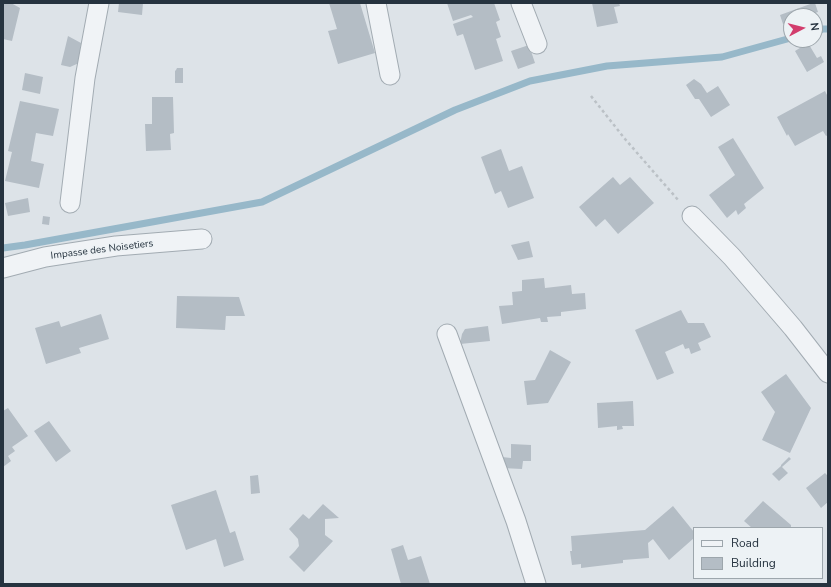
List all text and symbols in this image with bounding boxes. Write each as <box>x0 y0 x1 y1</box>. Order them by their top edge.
north arrow <box>783 8 823 48</box>
text: N <box>806 22 822 32</box>
street label: Impasse des Noisetiers <box>50 238 154 262</box>
legend <box>693 527 823 579</box>
text: Road <box>731 535 759 551</box>
text: Building <box>731 555 776 571</box>

